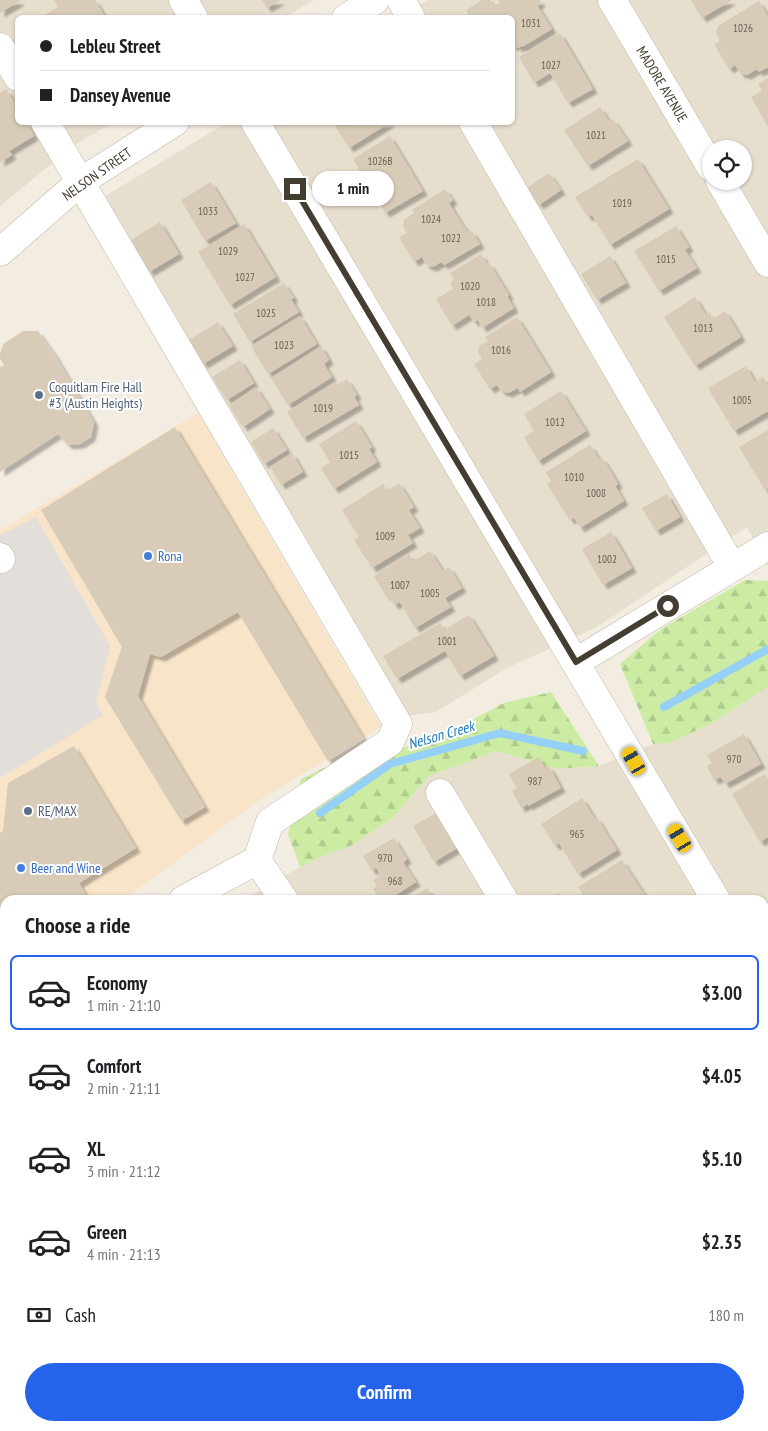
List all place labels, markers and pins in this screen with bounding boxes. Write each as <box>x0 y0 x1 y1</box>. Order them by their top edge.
place label: Coquitlam Fire Hall #3 (Austin Heights) <box>49 378 143 412</box>
marker: Coquitlam Fire Hall #3 (Austin Heights) <box>33 389 45 401</box>
place label: Rona <box>158 547 182 565</box>
marker: Rona <box>142 550 154 562</box>
place label: RE/MAX <box>38 802 77 820</box>
marker: RE/MAX <box>22 805 34 817</box>
place label: Beer and Wine <box>31 859 101 877</box>
marker: Beer and Wine <box>15 862 27 874</box>

